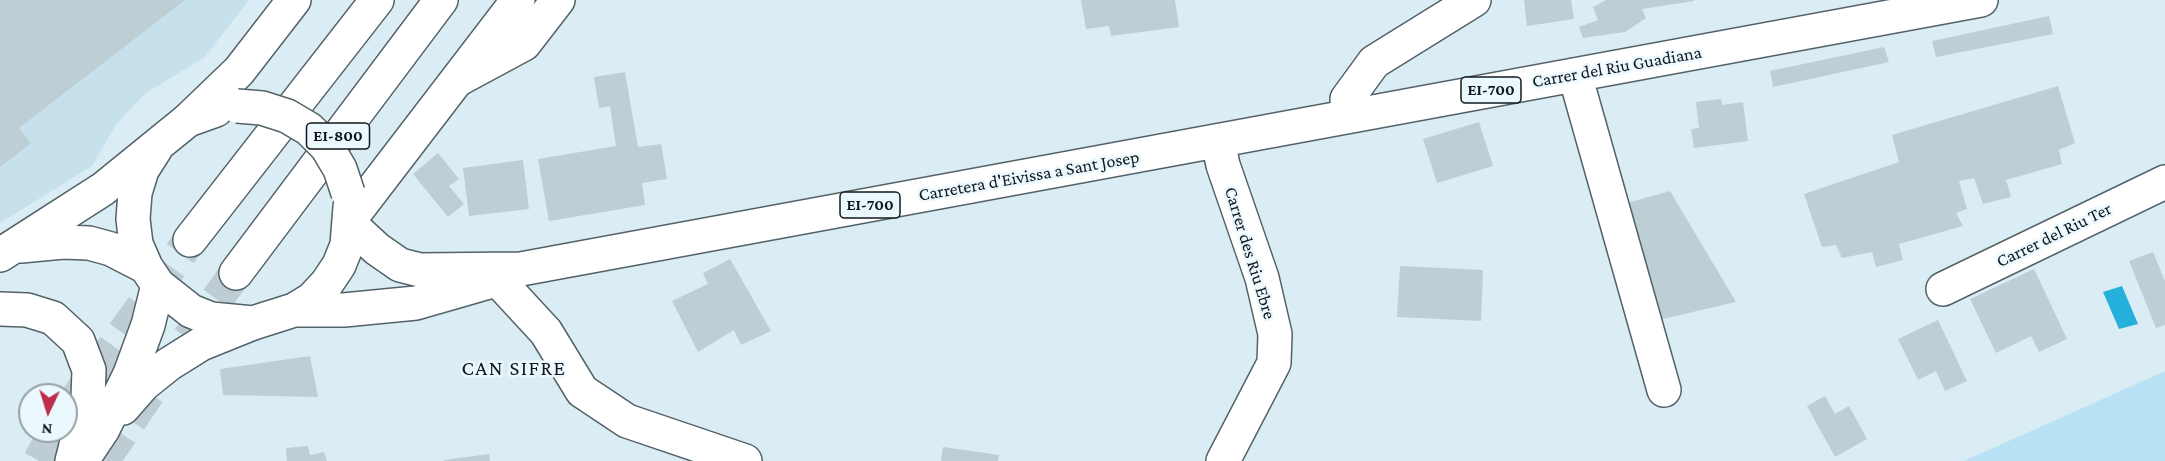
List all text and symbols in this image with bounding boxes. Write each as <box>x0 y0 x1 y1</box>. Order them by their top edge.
street label: Carrer del Riu Guadiana <box>1531 41 1703 93</box>
road number: EI-700 <box>1461 77 1521 103</box>
road number: EI-800 <box>306 123 370 149</box>
street label: Carretera d'Eivissa a Sant Josep <box>917 146 1141 206</box>
street label: Carrer des Riu Ebre <box>1220 184 1280 322</box>
road number: EI-700 <box>840 192 900 218</box>
street label: Carrer del Riu Ter <box>1993 198 2115 272</box>
district label: CAN SIFRE <box>462 356 566 382</box>
north arrow <box>18 383 78 443</box>
text: N <box>41 421 53 438</box>

